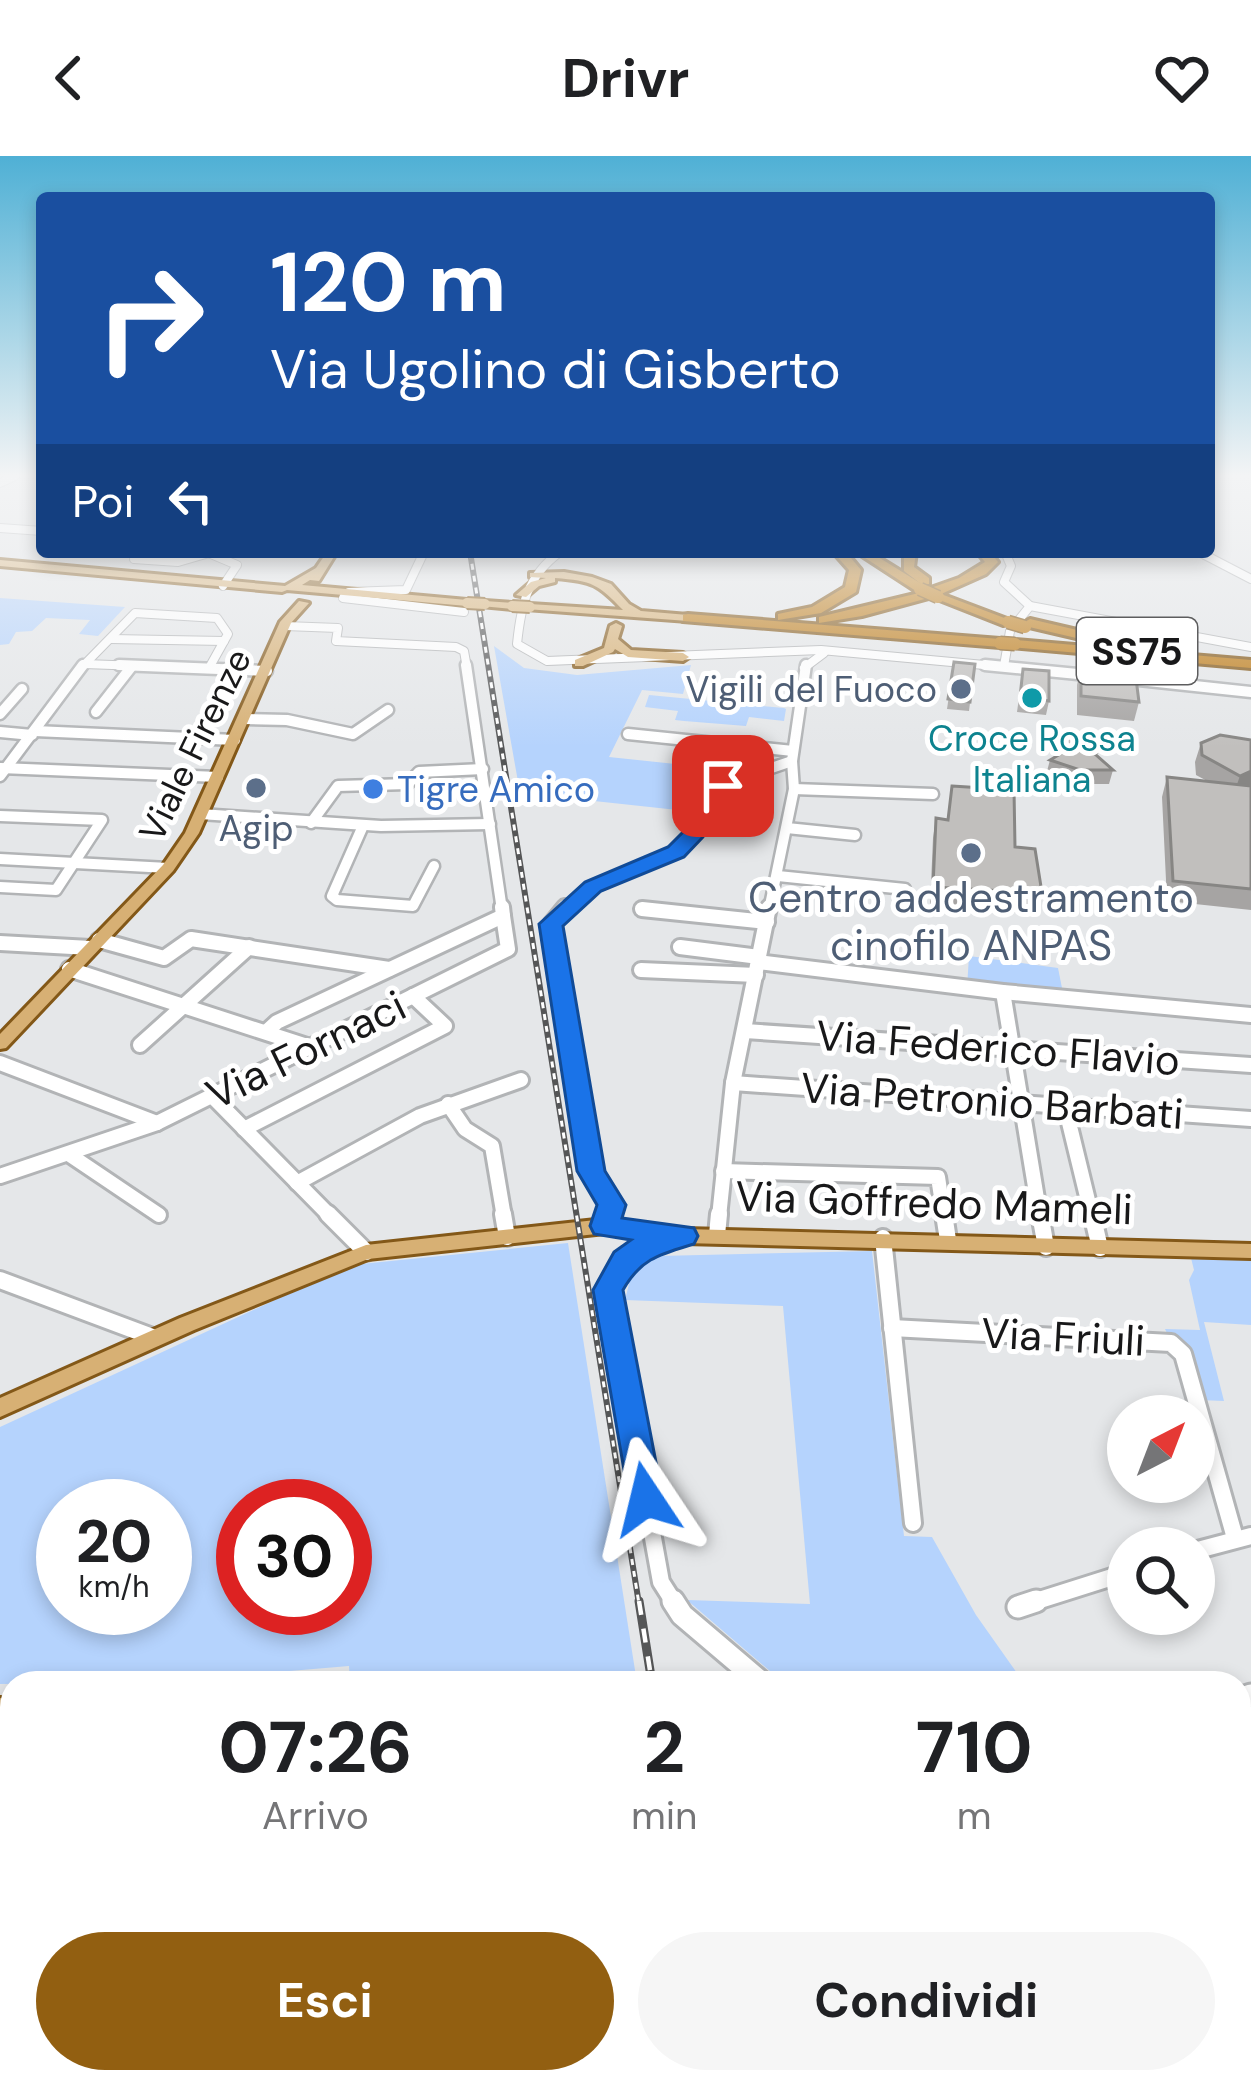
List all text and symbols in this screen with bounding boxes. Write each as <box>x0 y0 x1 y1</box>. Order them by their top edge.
text: Drivr <box>562 43 689 114</box>
icon: back <box>36 45 102 111</box>
icon: heart <box>1149 45 1215 111</box>
text: 120 m <box>270 228 507 337</box>
icon: right <box>72 240 228 396</box>
text: Via Ugolino di Gisberto <box>270 334 841 405</box>
icon: left <box>158 468 224 534</box>
text: Poi <box>72 472 134 531</box>
road number: SS75 <box>1077 618 1197 684</box>
street label: Viale Firenze <box>128 641 262 849</box>
place label: Vigili del Fuoco <box>686 666 937 713</box>
marker: Vigili del Fuoco <box>948 676 974 702</box>
marker: Croce Rossa Italiana <box>1019 685 1045 711</box>
place label: Croce Rossa Italiana <box>928 715 1136 803</box>
pin <box>672 735 774 837</box>
icon: arrive <box>690 753 756 819</box>
place label: Tigre Amico <box>397 766 595 813</box>
marker: Agip <box>243 775 269 801</box>
marker: Tigre Amico <box>360 776 386 802</box>
place label: Agip <box>218 805 294 852</box>
marker: Centro addestramento cinofilo ANPAS <box>958 840 984 866</box>
place label: Centro addestramento cinofilo ANPAS <box>748 870 1194 973</box>
street label: Via Fornaci <box>197 978 415 1122</box>
street label: Via Federico Flavio <box>814 1008 1182 1088</box>
street label: Via Petronio Barbati <box>799 1060 1185 1142</box>
street label: Via Goffredo Mameli <box>734 1169 1134 1237</box>
street label: Via Friuli <box>980 1305 1146 1369</box>
north arrow <box>1107 1395 1215 1503</box>
map controls <box>1107 1395 1215 1635</box>
position arrow <box>583 1436 709 1562</box>
speed limit sign: 30 <box>216 1479 372 1635</box>
text: 20 <box>76 1502 152 1581</box>
button: search <box>1107 1527 1215 1635</box>
text: km/h <box>79 1567 149 1606</box>
text: 07:26 <box>218 1701 413 1794</box>
text: 2 <box>643 1701 685 1794</box>
text: 710 <box>916 1701 1033 1794</box>
text: Arrivo <box>262 1790 369 1841</box>
text: min <box>631 1790 697 1841</box>
text: m <box>957 1790 992 1841</box>
button: Esci <box>36 1932 614 2070</box>
button: Condividi <box>638 1932 1215 2070</box>

